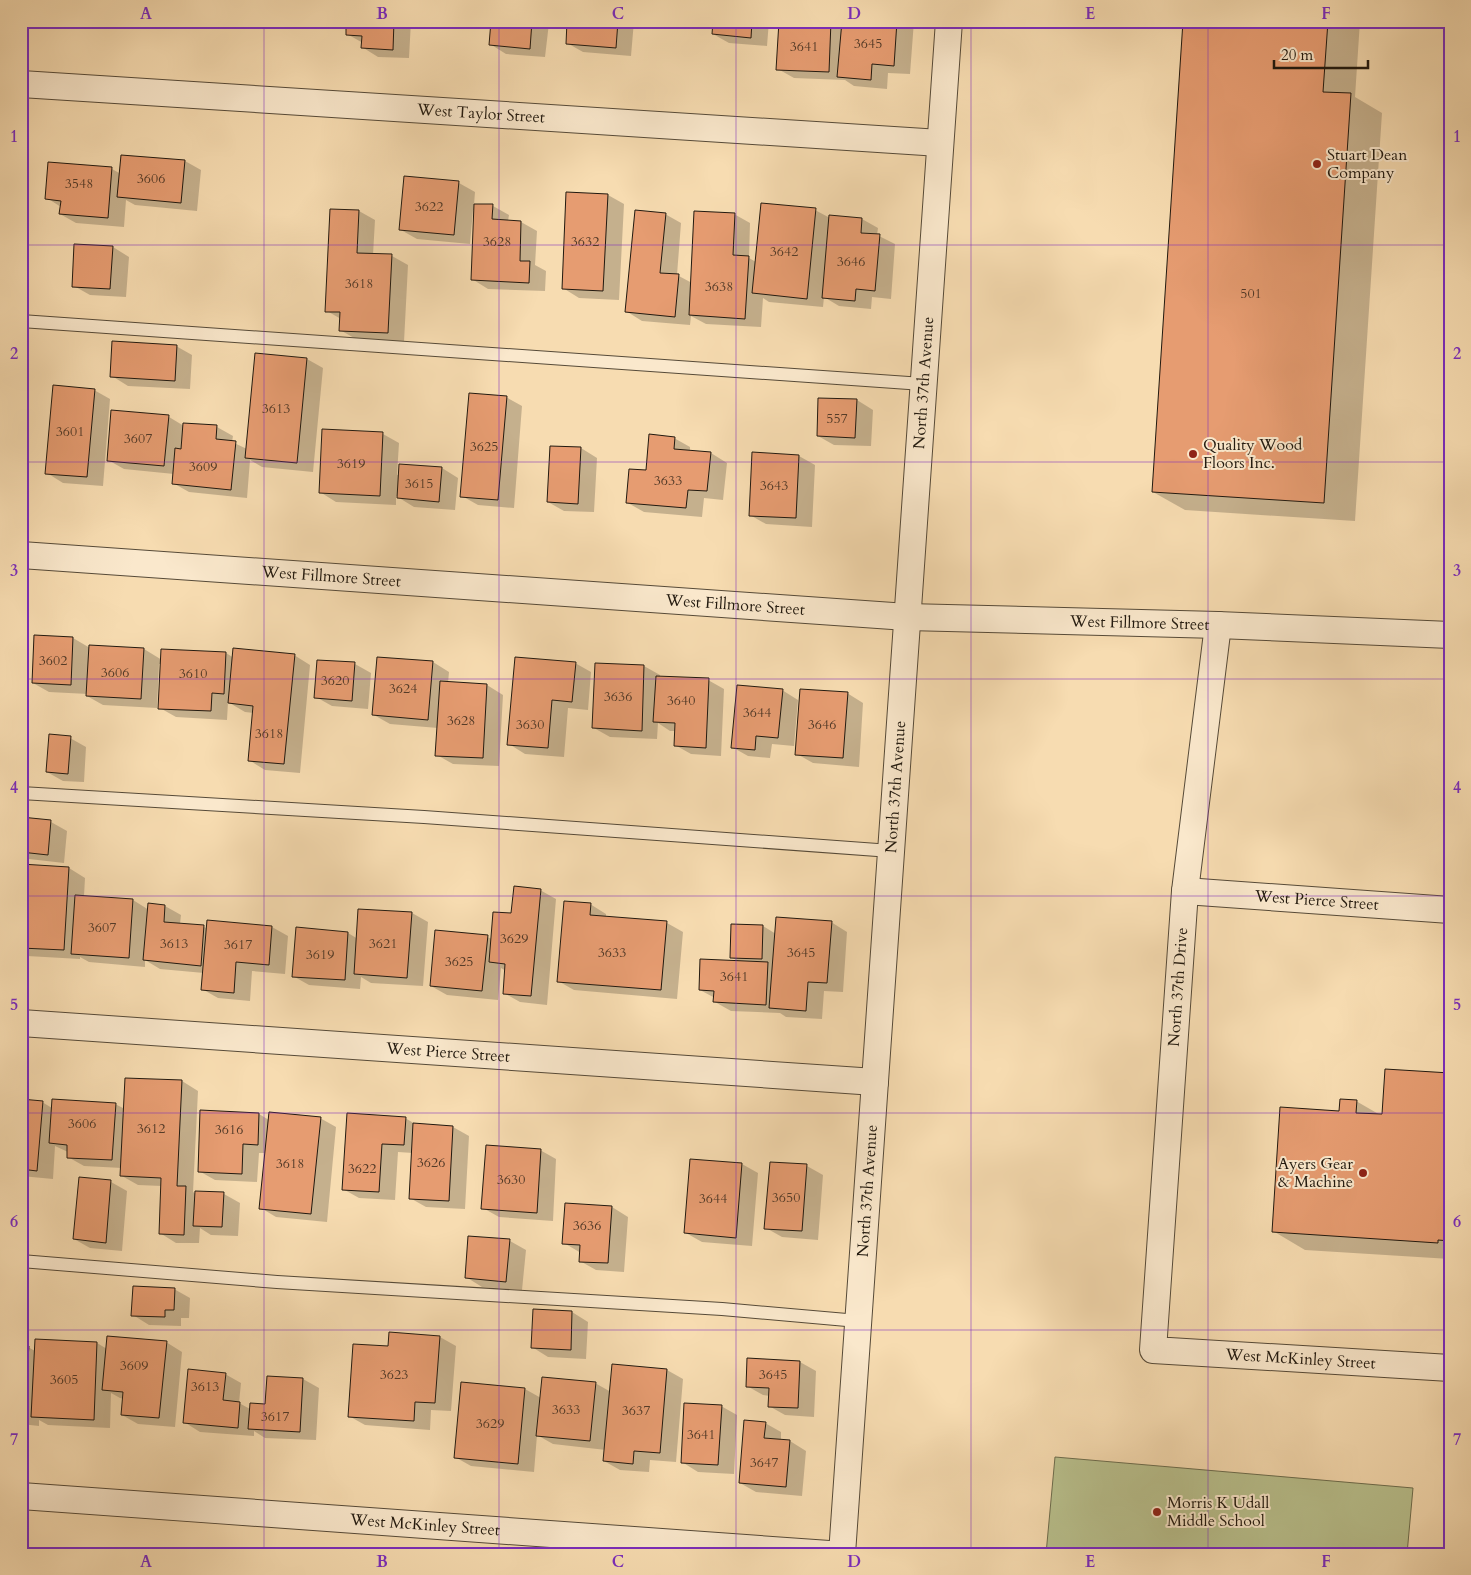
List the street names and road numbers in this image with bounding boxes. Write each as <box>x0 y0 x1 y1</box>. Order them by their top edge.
street label: West Taylor Street <box>415 98 546 129</box>
street label: North 37th Avenue <box>908 316 939 450</box>
street label: West Fillmore Street <box>260 561 402 593</box>
street label: West Fillmore Street <box>664 589 806 621</box>
street label: West Fillmore Street <box>1069 610 1210 636</box>
street label: North 37th Avenue <box>880 720 911 854</box>
street label: West Pierce Street <box>1253 885 1379 916</box>
street label: North 37th Drive <box>1163 927 1193 1047</box>
street label: West Pierce Street <box>384 1037 511 1068</box>
street label: North 37th Avenue <box>852 1124 883 1258</box>
street label: West McKinley Street <box>1224 1343 1376 1374</box>
street label: West McKinley Street <box>348 1509 501 1541</box>

